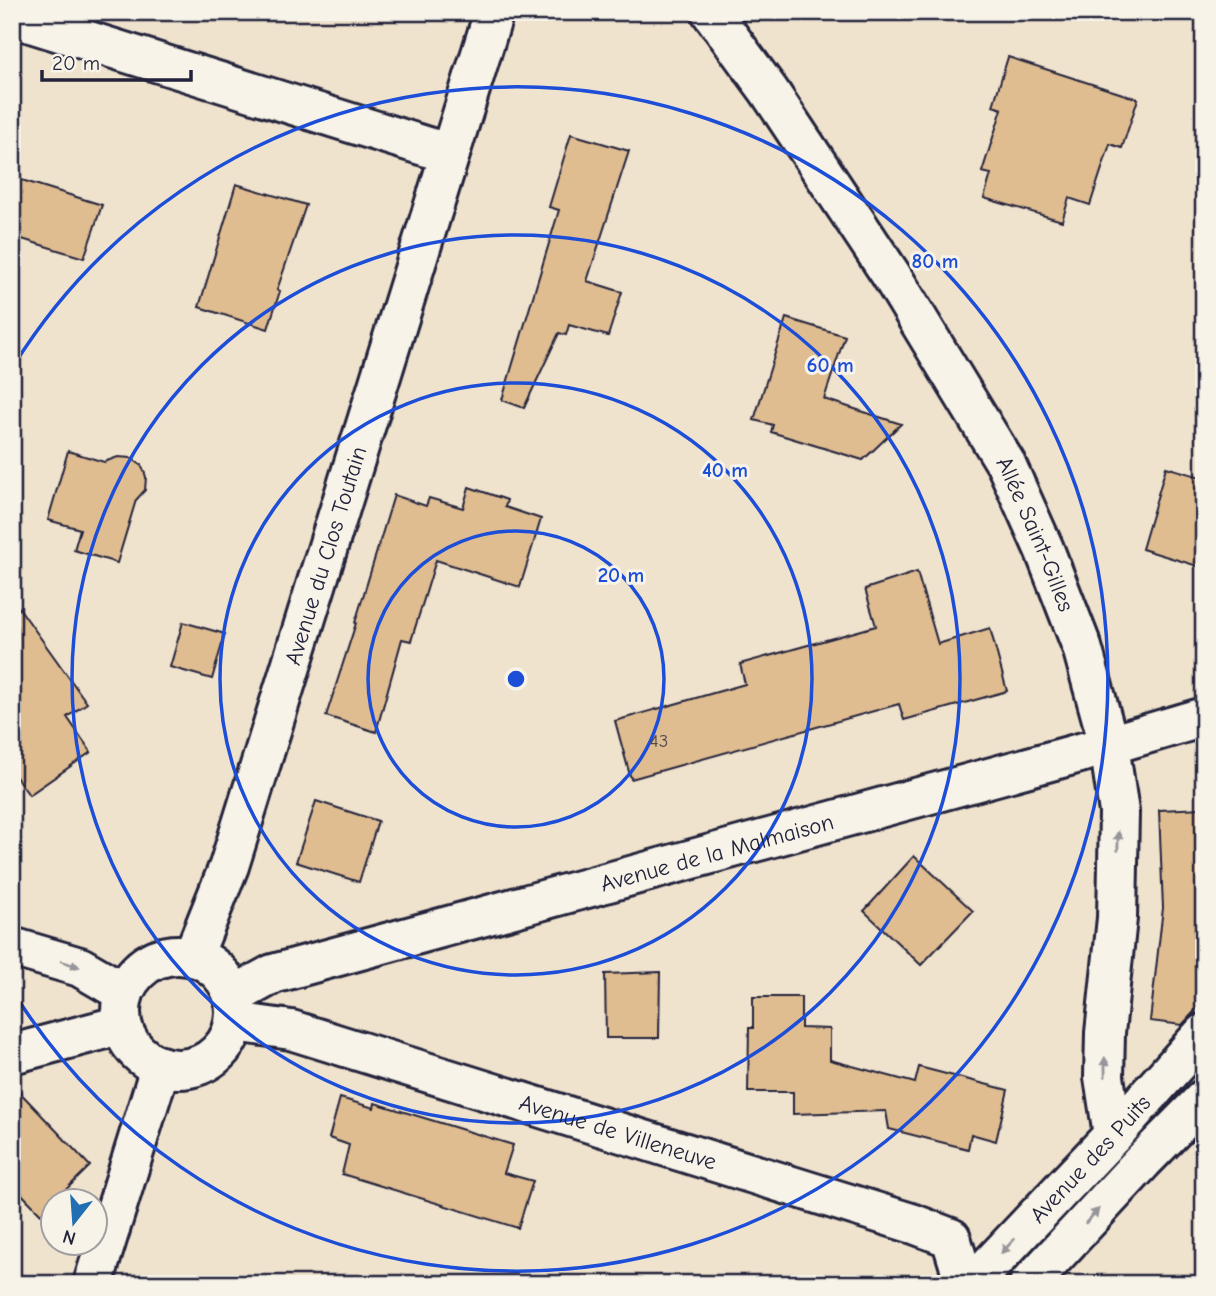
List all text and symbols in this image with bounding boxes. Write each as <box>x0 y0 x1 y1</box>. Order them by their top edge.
scale bar <box>42 38 191 82</box>
text: 20 m <box>52 51 100 75</box>
text: 80 m <box>912 249 958 273</box>
text: 60 m <box>806 353 854 377</box>
street label: Avenue du Clos Toutain <box>279 443 372 668</box>
street label: Allée Saint-Gilles <box>991 451 1080 615</box>
text: 40 m <box>702 458 748 482</box>
text: 20 m <box>598 563 644 587</box>
centre of rings <box>504 667 528 691</box>
house number: 43 <box>650 730 668 752</box>
street label: Avenue de la Malmaison <box>597 808 837 897</box>
one-way arrow <box>1112 829 1124 851</box>
one-way arrow <box>60 960 81 970</box>
one-way arrow <box>1099 1056 1110 1078</box>
street label: Avenue de Villeneuve <box>516 1088 720 1175</box>
street label: Avenue des Puits <box>1024 1089 1156 1228</box>
north arrow <box>38 1188 108 1258</box>
one-way arrow <box>1083 1208 1099 1225</box>
text: N <box>60 1225 78 1250</box>
one-way arrow <box>1001 1237 1017 1254</box>

